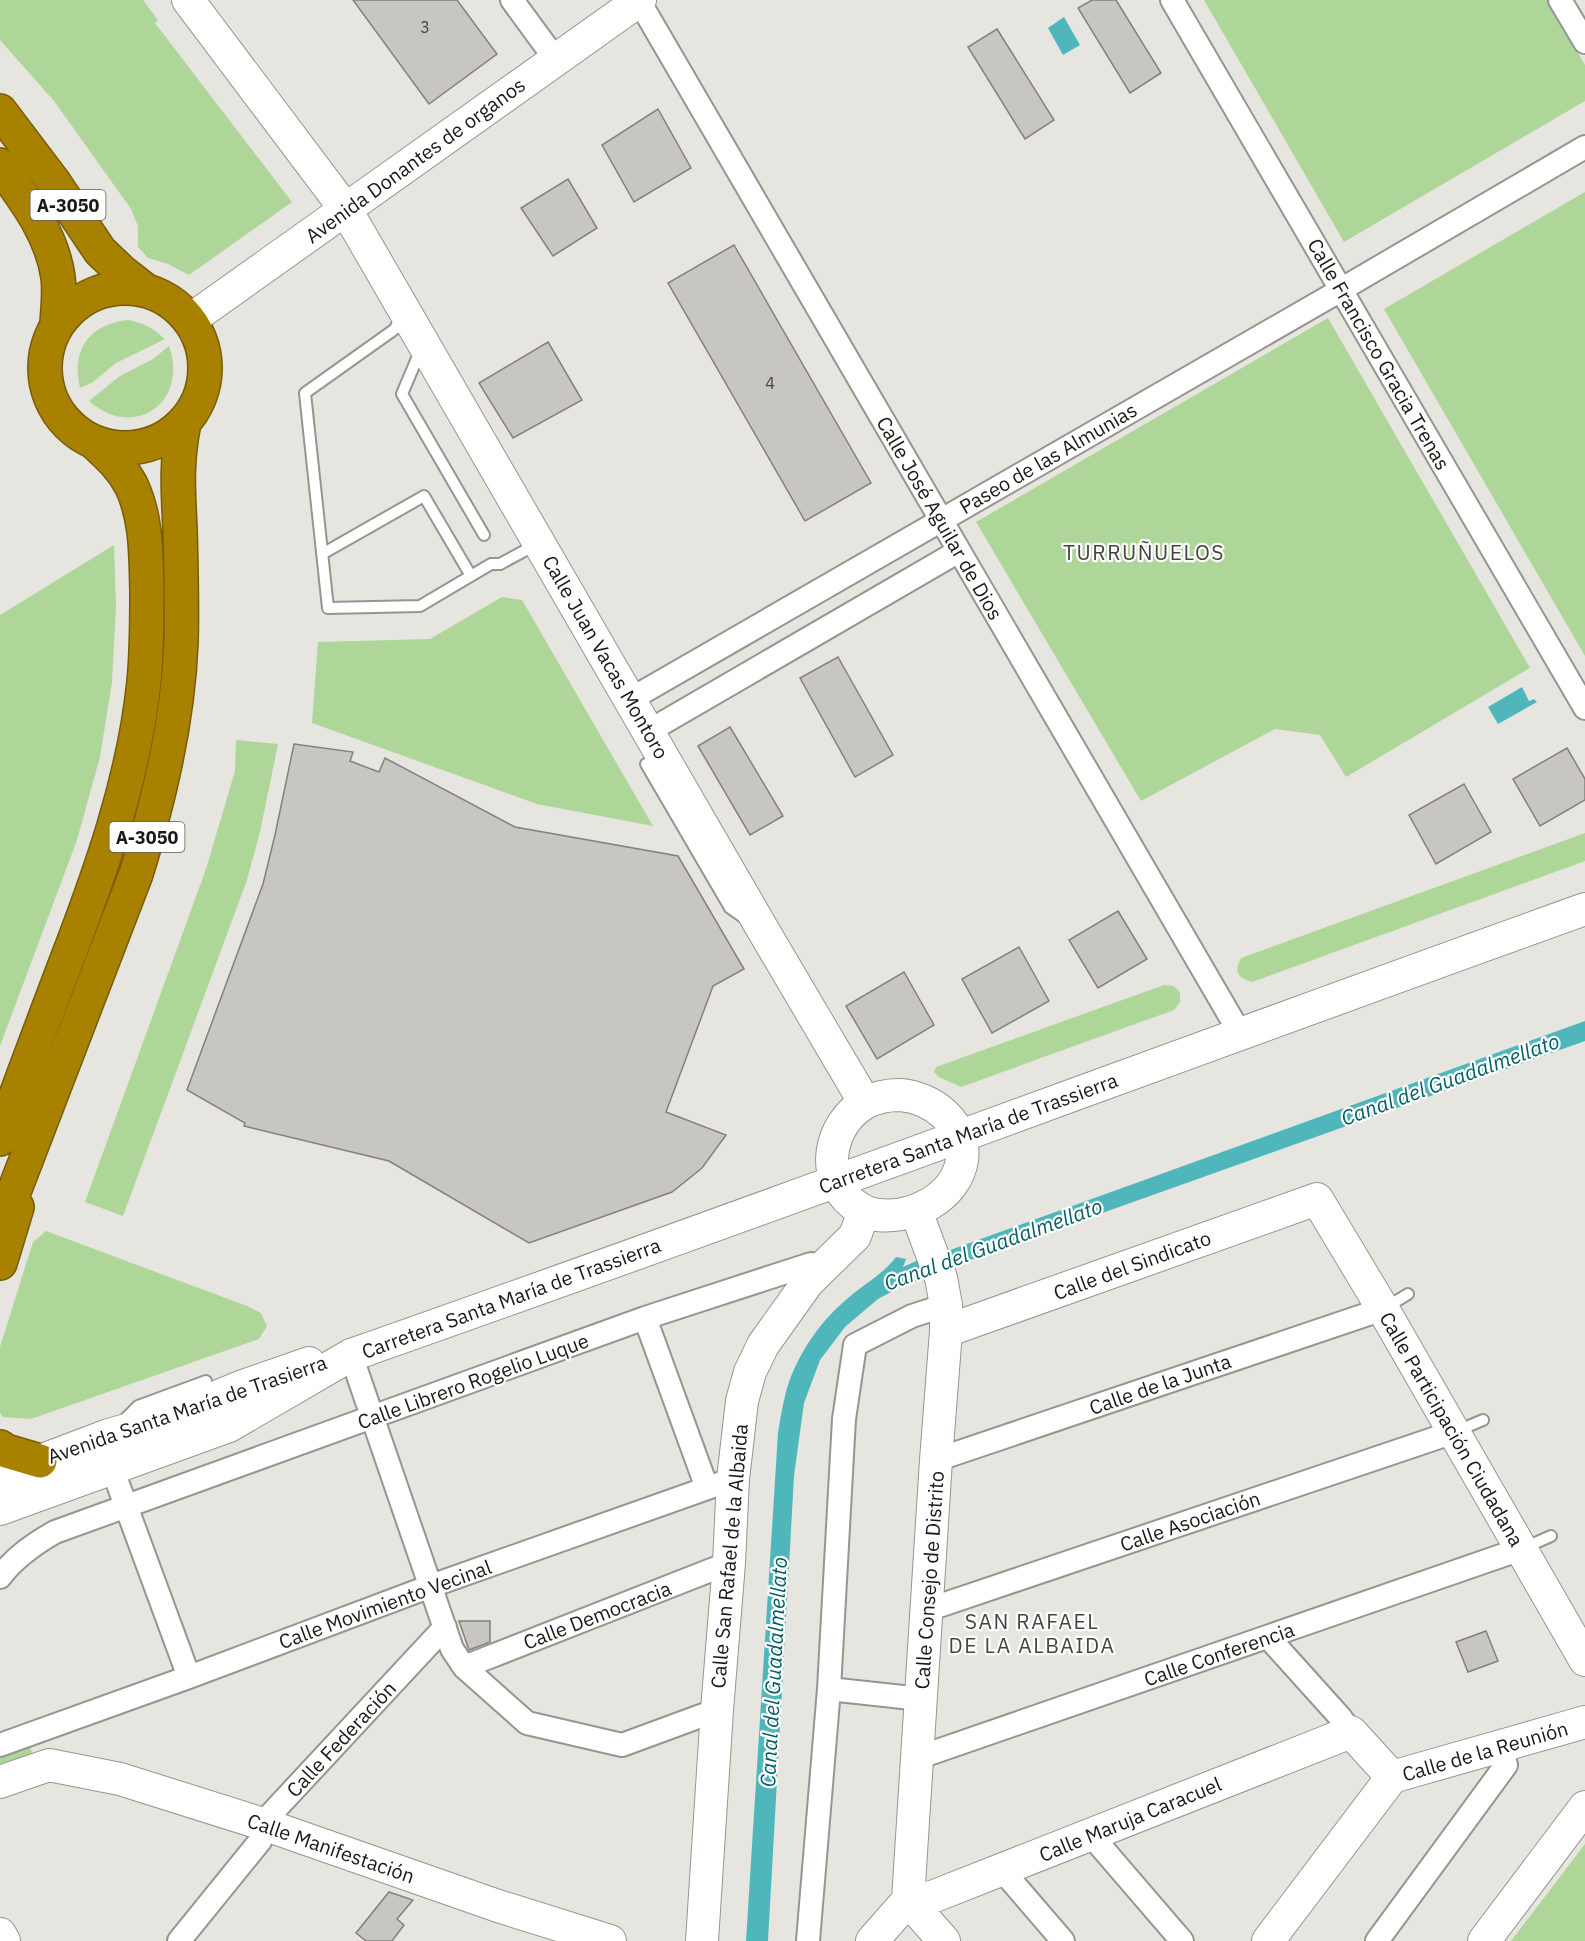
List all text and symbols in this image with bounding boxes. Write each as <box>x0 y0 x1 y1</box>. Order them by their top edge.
house number: 3 <box>420 17 430 37</box>
street label: Avenida Donantes de organos <box>300 71 530 249</box>
road number: A-3050 <box>31 190 106 220</box>
street label: Calle Francisco Gracia Trenas <box>1302 233 1456 475</box>
house number: 4 <box>765 373 775 393</box>
street label: Paseo de las Almunias <box>954 396 1142 520</box>
street label: Calle José Aguilar de Dios <box>871 411 1009 625</box>
district label: TURRUÑUELOS <box>1063 538 1225 566</box>
street label: Calle Juan Vacas Montoro <box>537 550 675 764</box>
road number: A-3050 <box>110 822 184 852</box>
water label: Canal del Guadalmellato <box>1337 1026 1563 1132</box>
street label: Carretera Santa María de Trassierra <box>815 1066 1122 1200</box>
water label: Canal del Guadalmellato <box>880 1191 1106 1297</box>
street label: Calle del Sindicato <box>1049 1224 1215 1306</box>
street label: Carretera Santa María de Trassierra <box>358 1231 665 1365</box>
street label: Calle Participación Ciudadana <box>1374 1307 1531 1551</box>
street label: Calle Librero Rogelio Luque <box>354 1327 592 1435</box>
street label: Calle de la Junta <box>1085 1347 1235 1421</box>
street label: Avenida Santa María de Trasierra <box>44 1348 331 1470</box>
street label: Calle San Rafael de la Albaida <box>704 1422 754 1689</box>
street label: Calle Consejo de Distrito <box>908 1470 950 1690</box>
street label: Calle Asociación <box>1116 1484 1264 1558</box>
street label: Calle Movimiento Vecinal <box>275 1553 495 1655</box>
water label: Canal del Guadalmellato <box>753 1556 793 1788</box>
street label: Calle Democracia <box>519 1574 675 1656</box>
district label: SAN RAFAEL DE LA ALBAIDA <box>949 1607 1115 1659</box>
street label: Calle Conferencia <box>1140 1616 1298 1692</box>
street label: Calle Federación <box>280 1675 402 1803</box>
street label: Calle de la Reunión <box>1399 1714 1571 1788</box>
street label: Calle Maruja Caracuel <box>1035 1770 1225 1868</box>
street label: Calle Manifestación <box>244 1807 418 1889</box>

